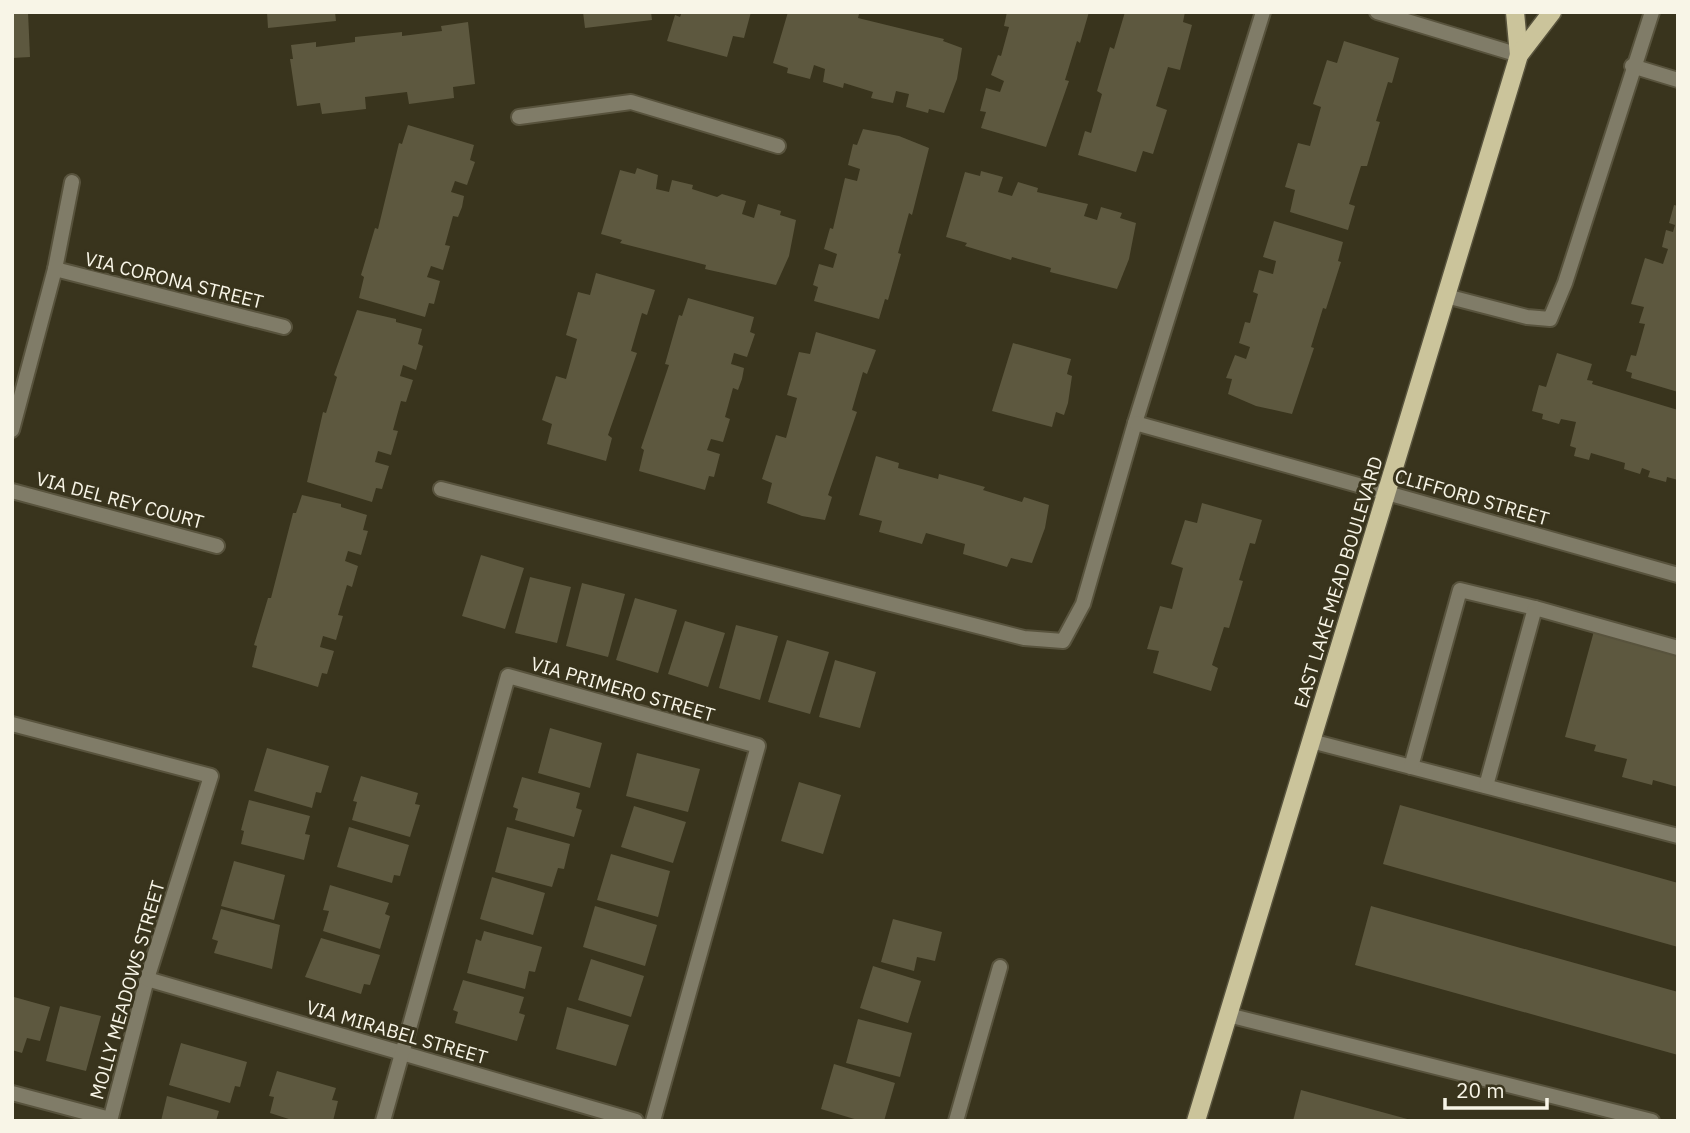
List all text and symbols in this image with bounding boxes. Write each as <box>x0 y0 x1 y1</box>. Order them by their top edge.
street label: VIA CORONA STREET <box>82 246 266 314</box>
street label: EAST LAKE MEAD BOULEVARD <box>1288 453 1388 711</box>
street label: CLIFFORD STREET <box>1392 463 1552 531</box>
street label: VIA DEL REY COURT <box>33 466 207 534</box>
street label: VIA PRIMERO STREET <box>528 651 718 727</box>
street label: MOLLY MEADOWS STREET <box>84 878 170 1102</box>
street label: VIA MIRABEL STREET <box>304 995 491 1069</box>
scale bar <box>1445 1066 1546 1110</box>
text: 20 m <box>1456 1076 1505 1104</box>

